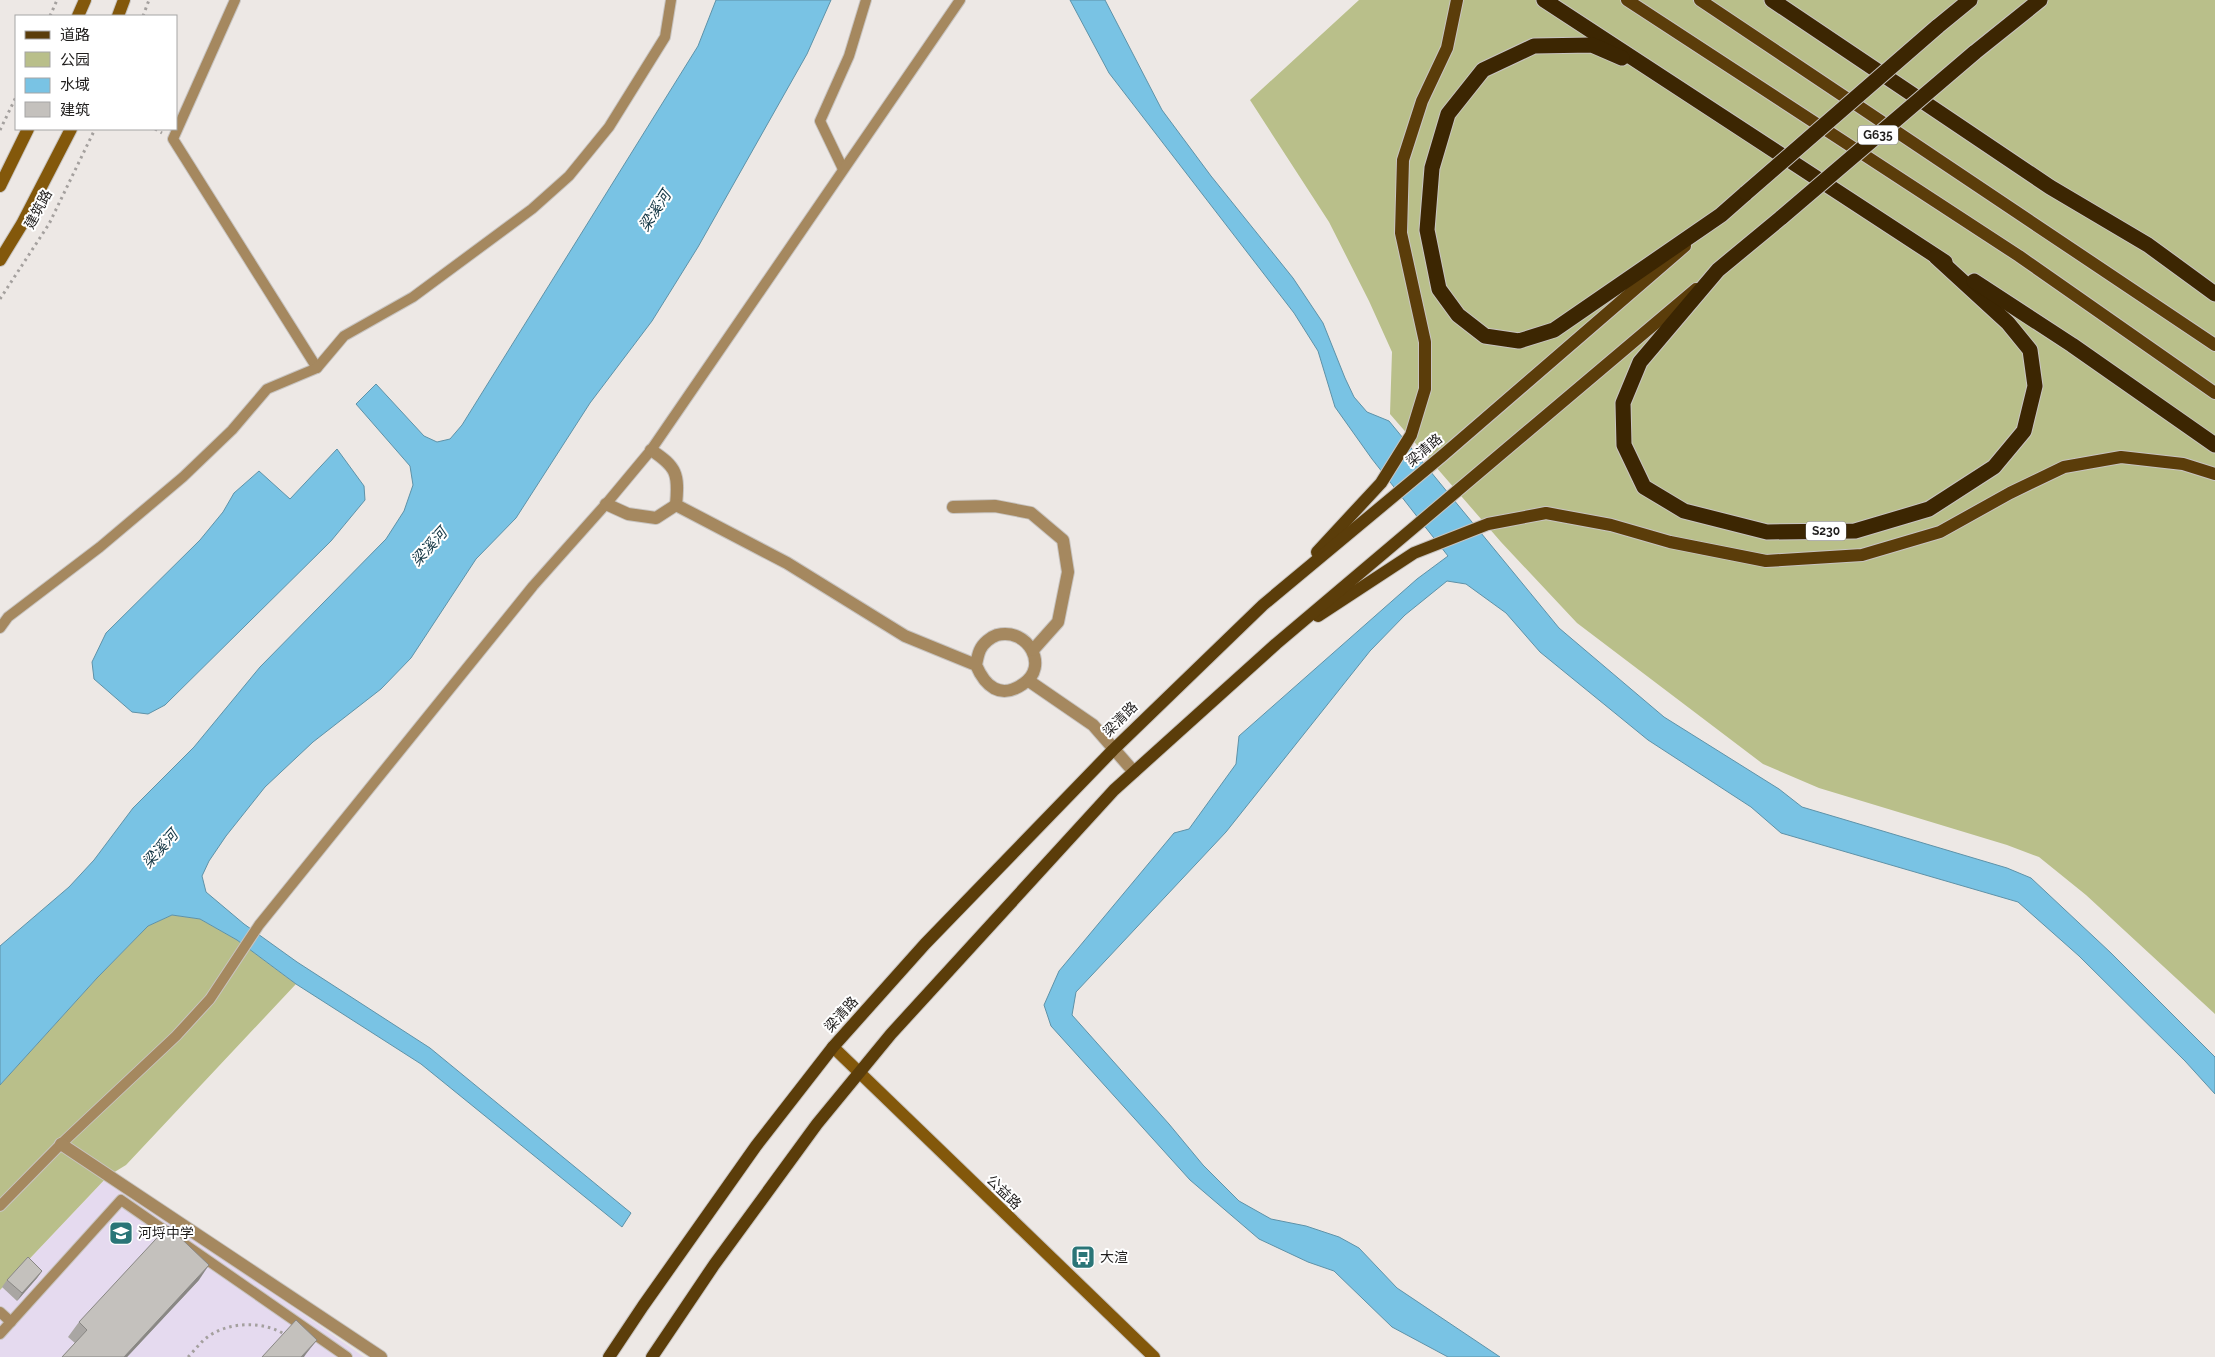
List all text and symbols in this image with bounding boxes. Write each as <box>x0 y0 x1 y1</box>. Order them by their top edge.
legend <box>15 15 178 130</box>
text: 道路 <box>60 26 90 44</box>
text: 公园 <box>60 51 90 69</box>
text: 水域 <box>60 76 90 94</box>
text: 建筑 <box>60 101 90 119</box>
road number: G635 <box>1858 126 1898 144</box>
water label: 梁溪河 <box>635 185 676 235</box>
street label: 建筑路 <box>21 187 55 231</box>
street label: 梁清路 <box>1403 430 1445 470</box>
water label: 梁溪河 <box>407 522 453 570</box>
road number: S230 <box>1806 522 1846 540</box>
street label: 梁清路 <box>1099 698 1141 740</box>
water label: 梁溪河 <box>138 824 184 872</box>
street label: 梁清路 <box>821 993 861 1035</box>
street label: 公益路 <box>983 1172 1025 1212</box>
school or university icon: 河埒中学 <box>108 1220 134 1246</box>
place label: 河埒中学 <box>138 1225 194 1241</box>
bus stop icon: 大渲 <box>1070 1244 1096 1270</box>
place label: 大渲 <box>1100 1249 1128 1265</box>

